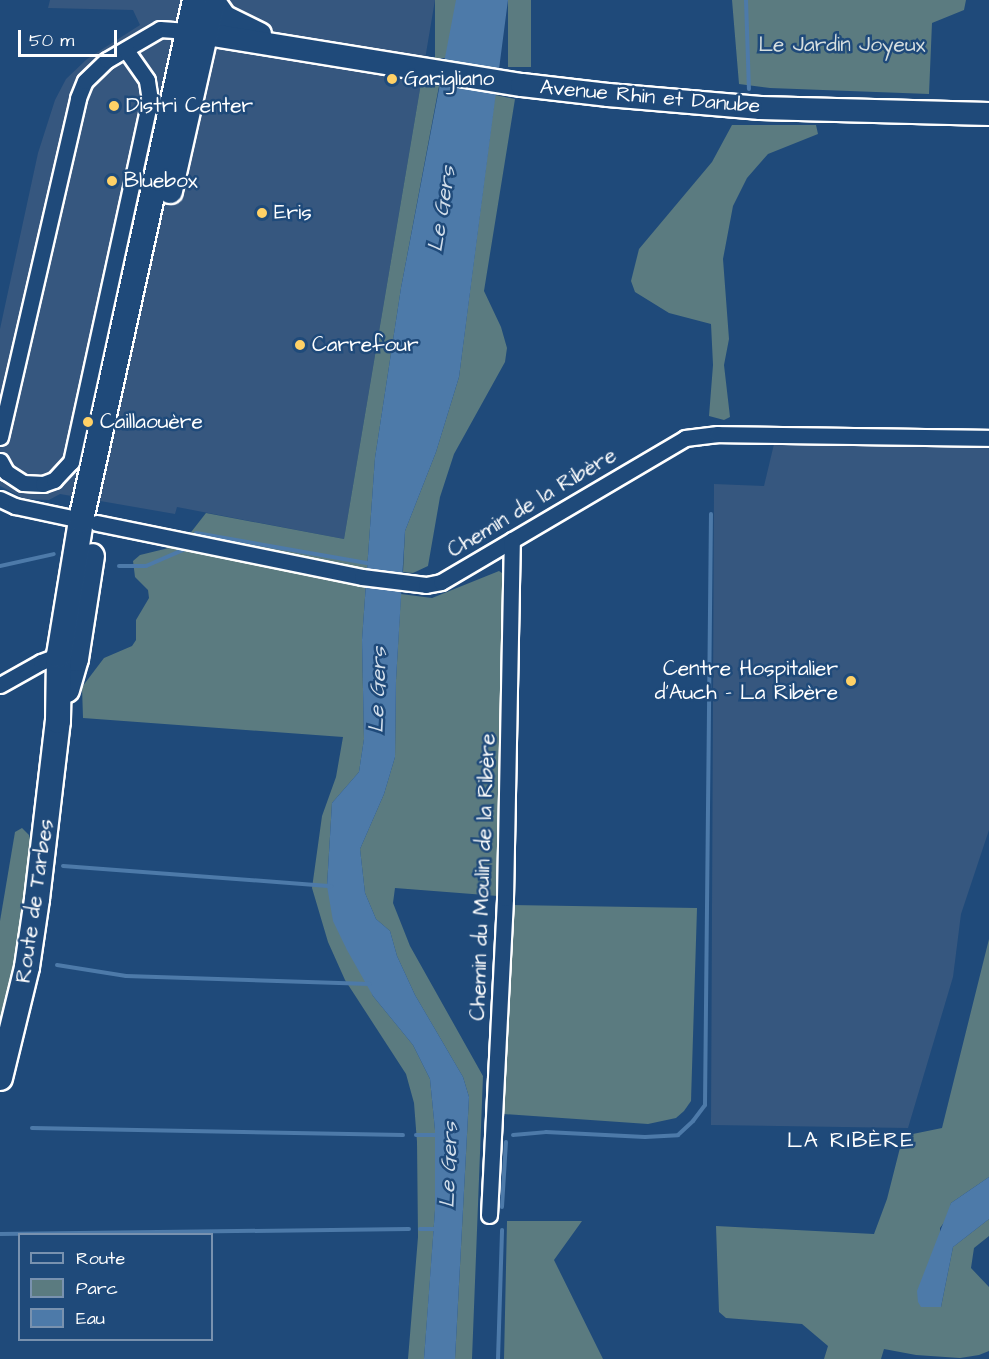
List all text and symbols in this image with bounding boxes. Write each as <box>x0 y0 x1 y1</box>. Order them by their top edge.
scale bar <box>21 18 120 56</box>
text: 50 m <box>29 28 74 53</box>
park label: Le Jardin Joyeux <box>759 32 925 58</box>
place label: Garigliano <box>404 66 494 92</box>
marker: Garigliano <box>385 72 399 86</box>
street label: Avenue Rhin et Danube <box>539 75 761 119</box>
place label: Distri Center <box>126 93 253 119</box>
marker: Distri Center <box>107 99 121 113</box>
water label: Le Gers <box>422 164 462 254</box>
place label: Bluebox <box>124 168 198 194</box>
marker: Bluebox <box>105 174 119 188</box>
place label: Eris <box>274 200 312 226</box>
marker: Eris <box>255 206 269 220</box>
place label: Carrefour <box>312 332 419 358</box>
marker: Carrefour <box>293 338 307 352</box>
place label: Caillaouère <box>100 409 203 435</box>
marker: Caillaouère <box>81 415 95 429</box>
street label: Chemin de la Ribère <box>443 443 621 563</box>
water label: Le Gers <box>363 646 393 734</box>
place label: Centre Hospitalier d'Auch - La Ribère <box>655 656 838 706</box>
marker: Centre Hospitalier d'Auch - La Ribère <box>842 672 860 690</box>
street label: Chemin du Moulin de la Ribère <box>465 733 501 1021</box>
street label: Route de Tarbes <box>11 817 59 985</box>
water label: Le Gers <box>434 1121 464 1209</box>
district label: LA RIBÈRE <box>787 1128 915 1154</box>
legend <box>18 1233 213 1341</box>
text: Route <box>76 1246 125 1271</box>
text: Parc <box>76 1276 118 1301</box>
text: Eau <box>76 1306 105 1331</box>

